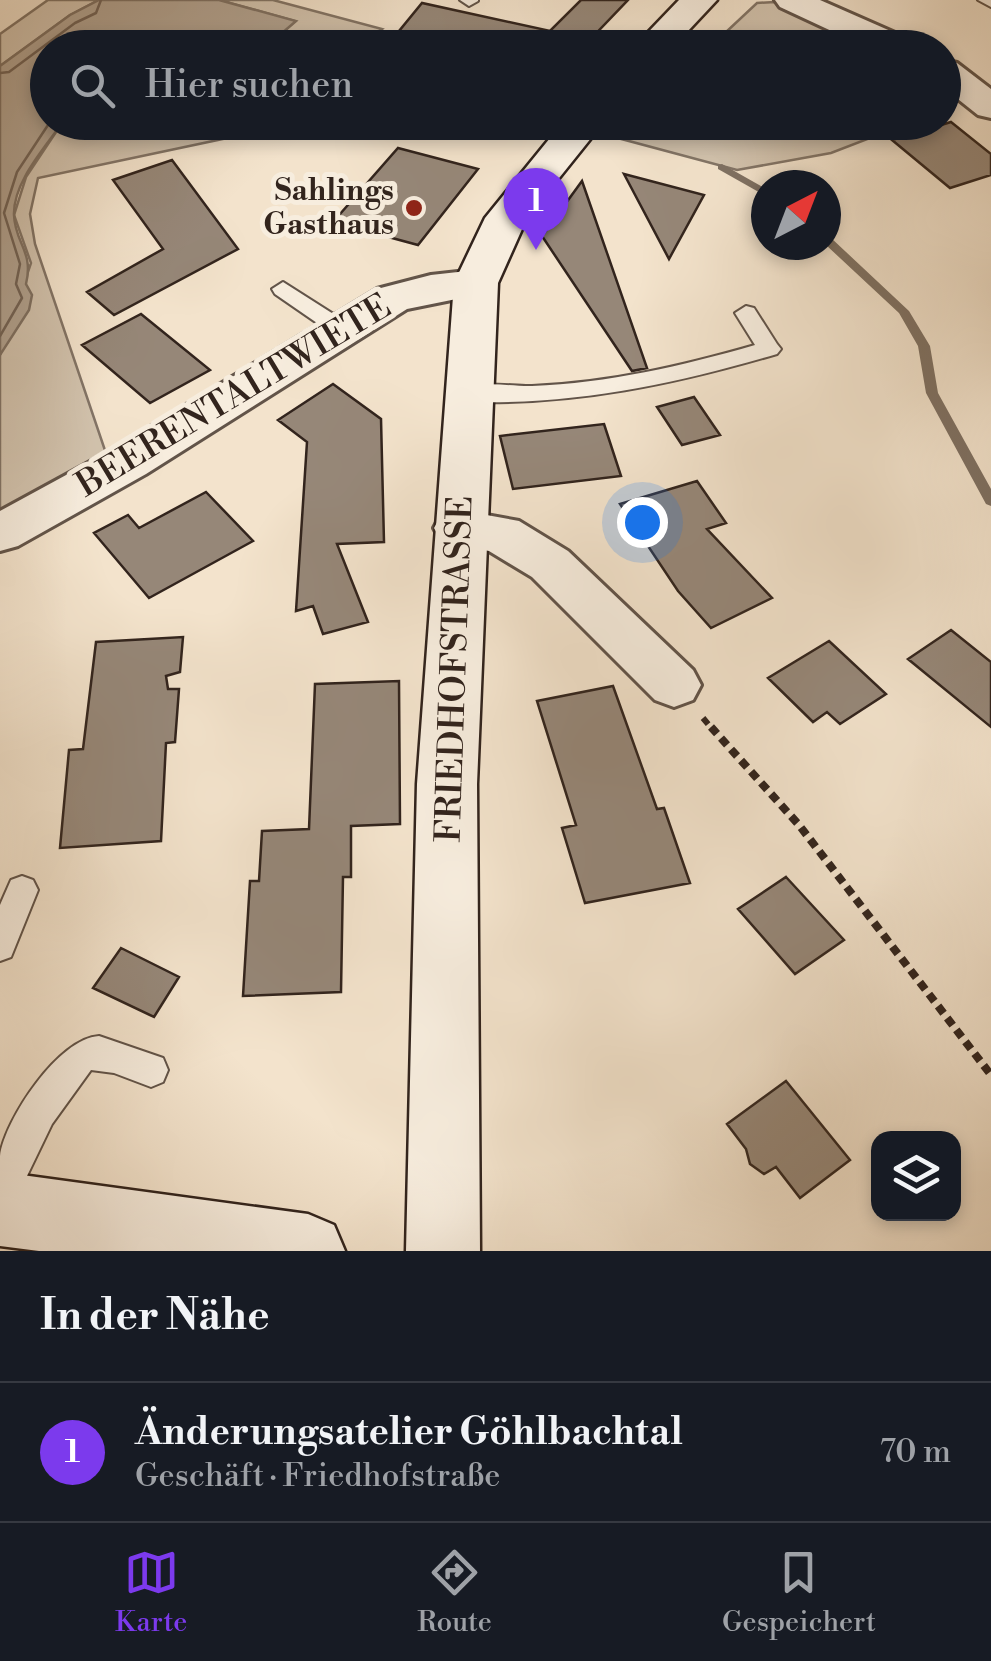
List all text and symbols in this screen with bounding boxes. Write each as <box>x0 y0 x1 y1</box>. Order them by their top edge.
search box <box>30 30 961 140</box>
icon: search <box>65 58 120 113</box>
text: Hier suchen <box>145 62 353 109</box>
pin: 1 <box>504 168 568 250</box>
north arrow <box>751 170 841 260</box>
place label: Sahlings Gasthaus <box>263 172 394 244</box>
marker: Sahlings Gasthaus <box>403 197 425 219</box>
street label: BEERENTALTWIETE <box>68 285 399 507</box>
street label: FRIEDHOFSTRASSE <box>427 495 483 843</box>
your location <box>617 497 668 548</box>
map controls <box>871 1131 961 1221</box>
button: layers <box>871 1131 961 1221</box>
text: In der Nähe <box>40 1290 270 1343</box>
text: Änderungsatelier Göhlbachtal <box>135 1409 683 1456</box>
text: 1 <box>65 1432 80 1472</box>
text: 70 m <box>880 1432 951 1472</box>
text: Geschäft · Friedhofstraße <box>135 1456 501 1496</box>
tab: Karte <box>115 1545 187 1640</box>
tab: Route <box>417 1545 492 1640</box>
tab: Gespeichert <box>722 1545 876 1640</box>

